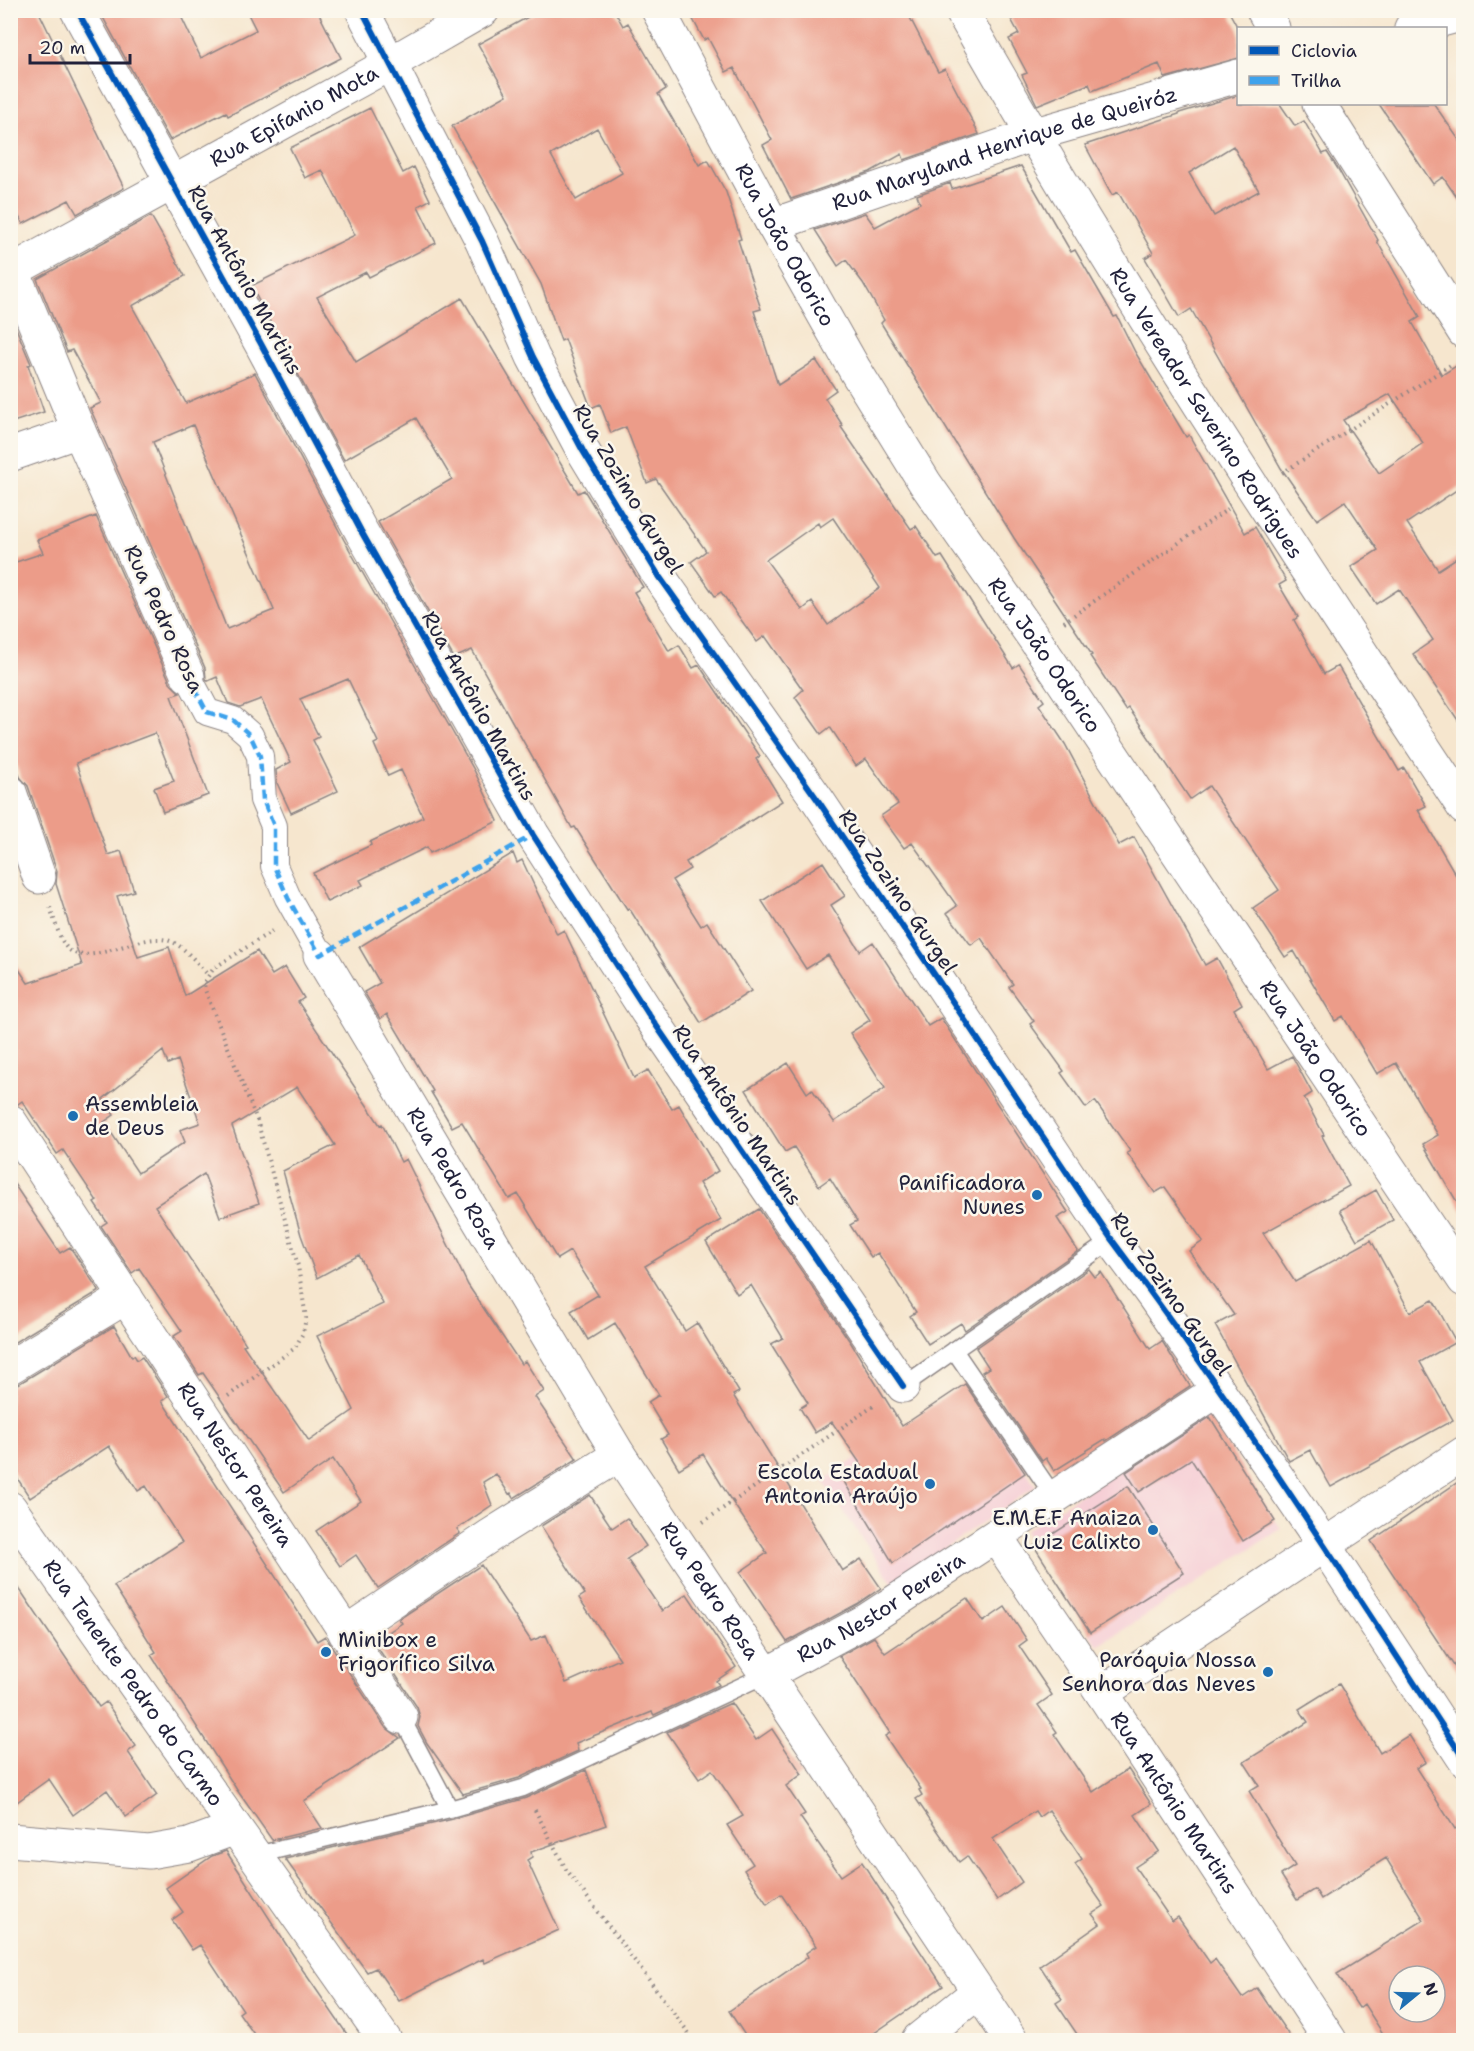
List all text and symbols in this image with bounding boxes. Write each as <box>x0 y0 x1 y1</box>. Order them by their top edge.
scale bar <box>30 27 130 65</box>
legend <box>1237 27 1447 105</box>
text: 20 m <box>39 36 85 60</box>
text: Ciclovia <box>1291 39 1357 63</box>
street label: Rua Epifanio Mota <box>205 59 383 174</box>
text: Trilha <box>1291 69 1341 93</box>
street label: Rua Maryland Henrique de Queiróz <box>828 80 1180 217</box>
street label: Rua João Odorico <box>729 158 842 331</box>
street label: Rua Antônio Martins <box>181 180 309 380</box>
street label: Rua Vereador Severino Rodrigues <box>1103 262 1310 564</box>
street label: Rua Zozimo Gurgel <box>566 399 690 580</box>
street label: Rua Pedro Rosa <box>117 540 211 698</box>
street label: Rua João Odorico <box>982 572 1108 738</box>
street label: Rua Antônio Martins <box>415 606 543 806</box>
street label: Rua Zozimo Gurgel <box>832 804 964 981</box>
street label: Rua João Odorico <box>1253 975 1378 1142</box>
street label: Rua Antônio Martins <box>666 1019 808 1211</box>
place label: Assembleia de Deus <box>85 1090 199 1142</box>
street label: Rua Pedro Rosa <box>400 1102 507 1254</box>
marker: Assembleia de Deus <box>66 1109 80 1123</box>
place label: Panificadora Nunes <box>898 1169 1025 1221</box>
marker: Panificadora Nunes <box>1030 1188 1044 1202</box>
street label: Rua Zozimo Gurgel <box>1104 1207 1238 1382</box>
street label: Rua Nestor Pereira <box>171 1377 300 1553</box>
place label: Escola Estadual Antonia Araújo <box>757 1458 919 1510</box>
marker: Escola Estadual Antonia Araújo <box>923 1477 937 1491</box>
place label: E.M.E.F Anaiza Luiz Calixto <box>992 1504 1141 1556</box>
street label: Rua Pedro Rosa <box>654 1516 766 1665</box>
marker: E.M.E.F Anaiza Luiz Calixto <box>1146 1523 1160 1537</box>
street label: Rua Nestor Pereira <box>792 1546 970 1669</box>
street label: Rua Tenente Pedro do Carmo <box>37 1554 230 1812</box>
place label: Minibox e Frigorífico Silva <box>338 1626 495 1678</box>
marker: Minibox e Frigorífico Silva <box>319 1645 333 1659</box>
place label: Paróquia Nossa Senhora das Neves <box>1062 1646 1256 1698</box>
marker: Paróquia Nossa Senhora das Neves <box>1261 1665 1275 1679</box>
street label: Rua Antônio Martins <box>1104 1706 1244 1900</box>
north arrow <box>1387 1964 1447 2024</box>
text: N <box>1419 1980 1443 1999</box>

